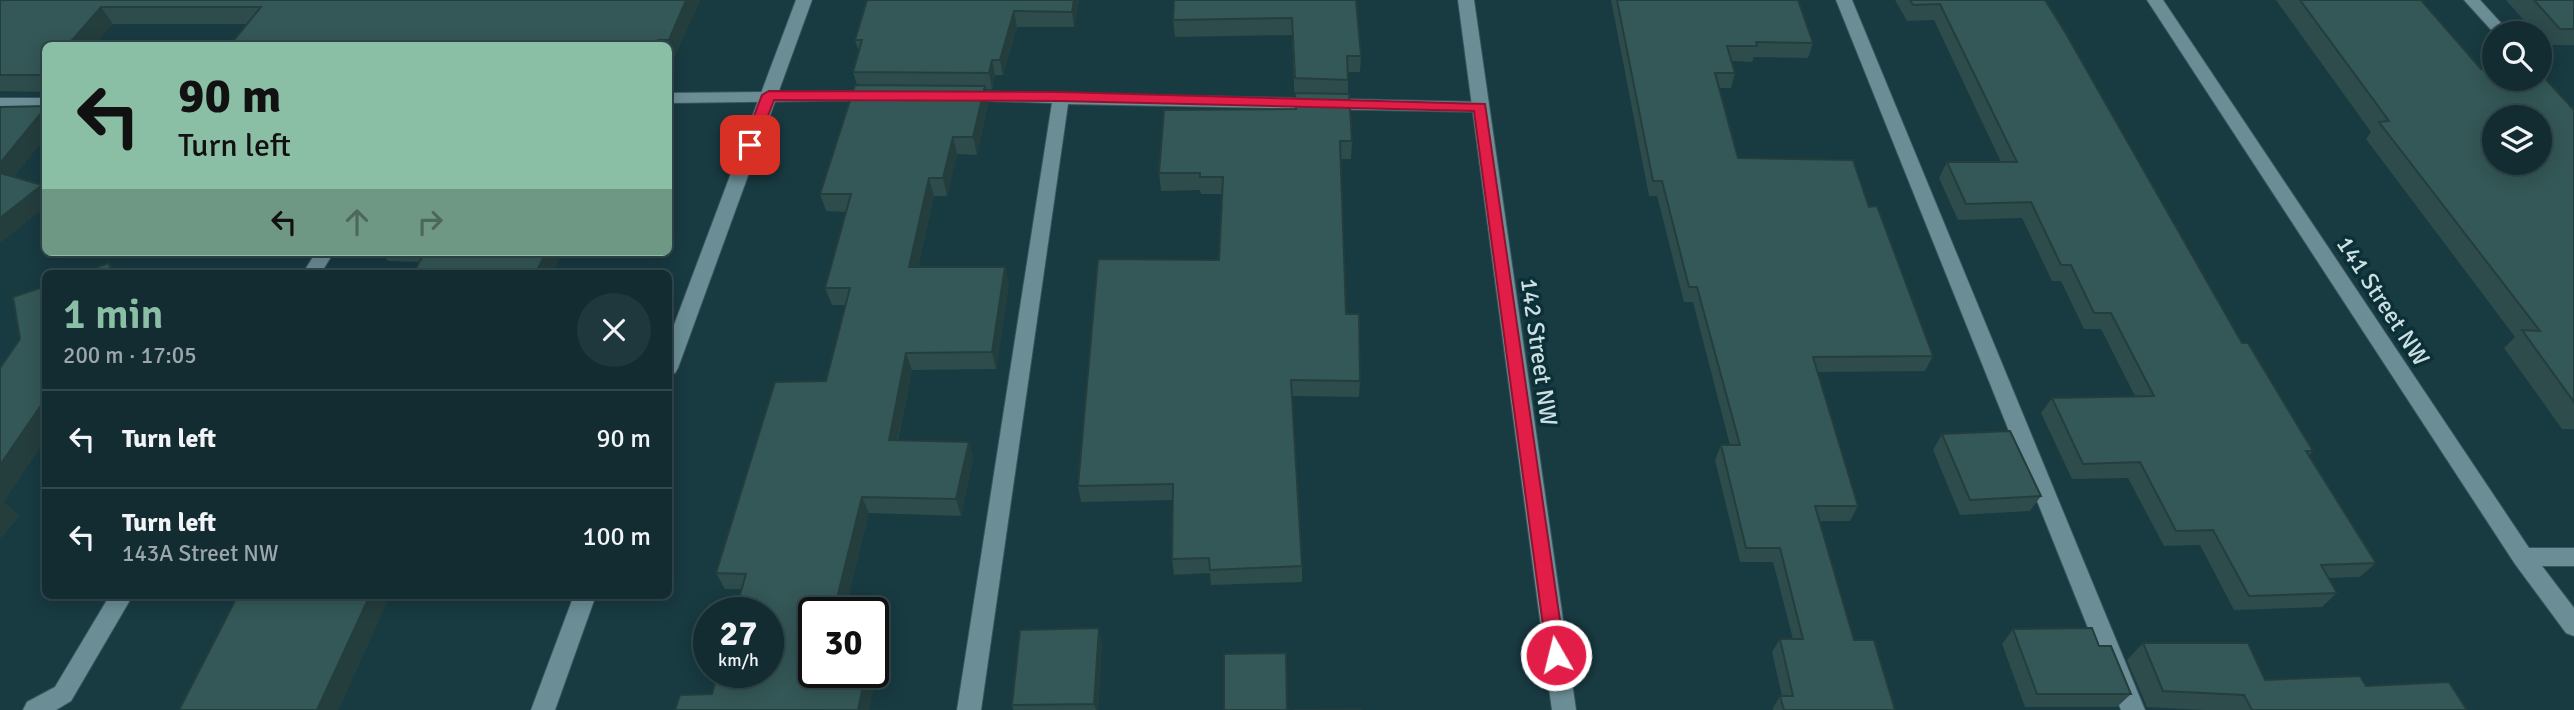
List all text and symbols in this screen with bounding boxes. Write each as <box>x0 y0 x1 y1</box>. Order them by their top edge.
map controls <box>2482 21 2552 175</box>
button: search <box>2482 21 2552 91</box>
text: 90 m <box>178 66 281 126</box>
icon: left <box>63 70 154 161</box>
button: layers <box>2482 105 2552 175</box>
pin <box>720 115 780 175</box>
text: Turn left <box>178 126 291 165</box>
icon: arrive <box>731 126 769 164</box>
icon: left <box>265 203 303 241</box>
icon: ahead <box>338 203 376 241</box>
icon: right <box>411 203 449 241</box>
street label: 141 Street NW <box>2330 230 2436 372</box>
street label: 142 Street NW <box>1514 276 1564 428</box>
text: 1 min <box>63 289 164 340</box>
button: close <box>577 293 651 367</box>
text: 200 m · 17:05 <box>63 341 197 370</box>
icon: left <box>63 420 101 458</box>
text: Turn left <box>122 423 216 455</box>
text: 90 m <box>596 423 651 455</box>
text: Turn left <box>122 507 216 539</box>
icon: left <box>63 518 101 556</box>
text: 100 m <box>582 521 651 553</box>
text: 143A Street NW <box>122 539 279 568</box>
speed limit sign: 30 <box>798 597 889 688</box>
text: 27 <box>720 612 757 655</box>
position arrow <box>1519 618 1593 692</box>
text: km/h <box>718 649 759 671</box>

